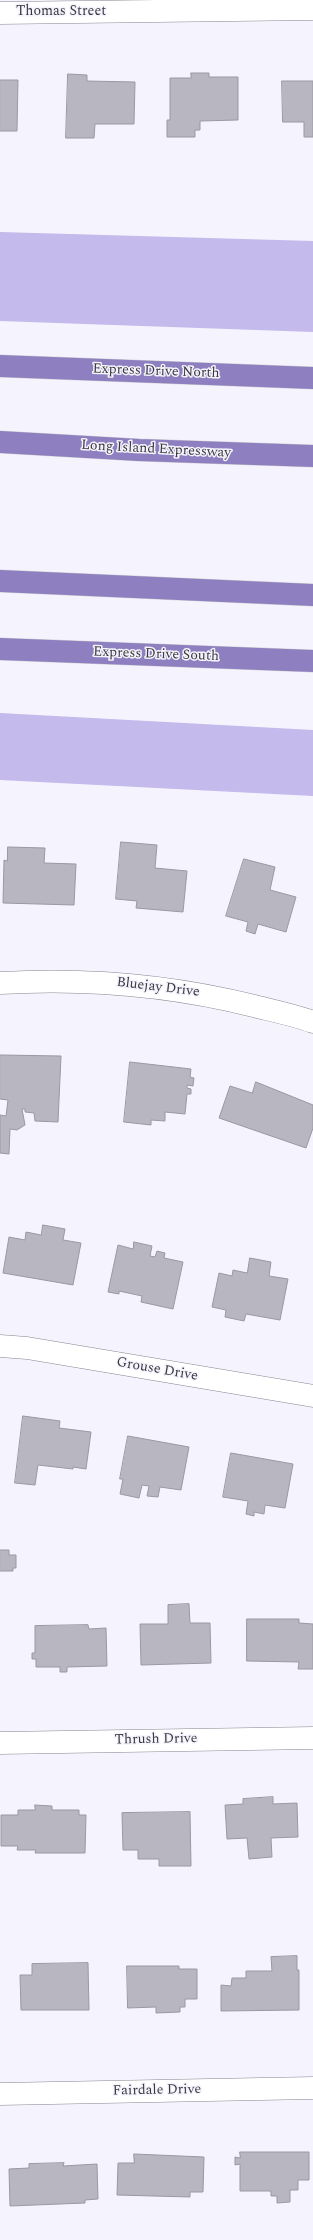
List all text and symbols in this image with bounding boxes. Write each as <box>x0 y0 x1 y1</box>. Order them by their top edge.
street label: Thomas Street <box>16 4 106 20</box>
street label: Express Drive North <box>92 361 220 383</box>
street label: Long Island Expressway <box>81 438 231 462</box>
street label: Express Drive South <box>93 644 219 666</box>
street label: Bluejay Drive <box>116 975 200 1001</box>
street label: Grouse Drive <box>115 1355 199 1385</box>
street label: Thrush Drive <box>114 1731 198 1749</box>
street label: Fairdale Drive <box>113 2082 201 2100</box>

